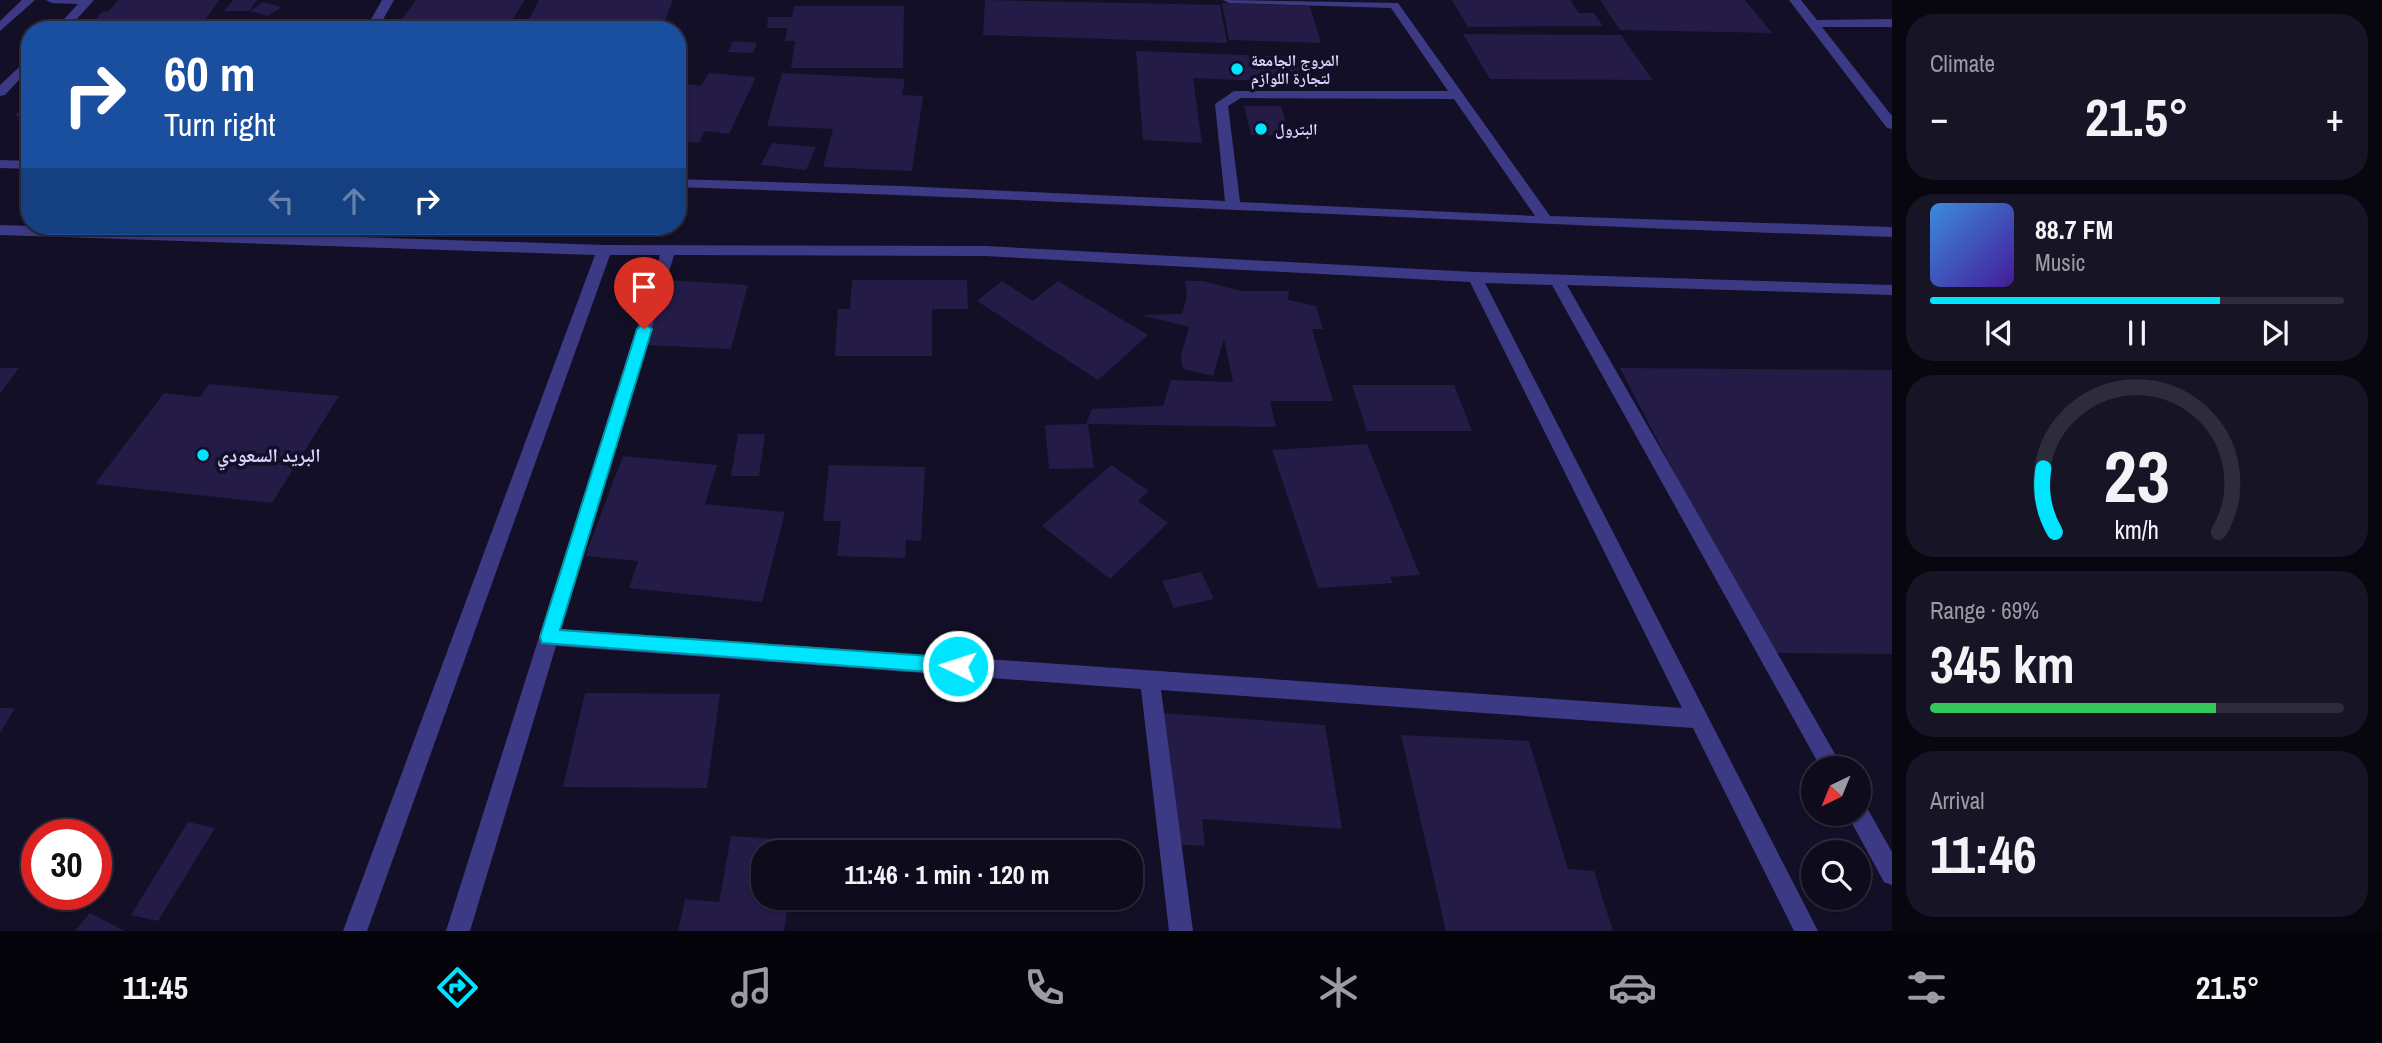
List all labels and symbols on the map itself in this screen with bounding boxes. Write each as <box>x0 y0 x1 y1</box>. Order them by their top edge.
place label: المروج الجامعة لتجارة اللوازم <box>1251 49 1339 90</box>
marker: المروج الجامعة لتجارة اللوازم <box>1229 61 1245 77</box>
place label: البترول <box>1275 118 1318 140</box>
marker: البترول <box>1253 121 1269 137</box>
pin <box>614 257 674 329</box>
place label: البريد السعودي <box>217 442 321 471</box>
marker: البريد السعودي <box>195 447 211 463</box>
position arrow <box>921 629 995 703</box>
north arrow <box>1801 756 1871 826</box>
speed limit sign: 30 <box>21 819 112 910</box>

